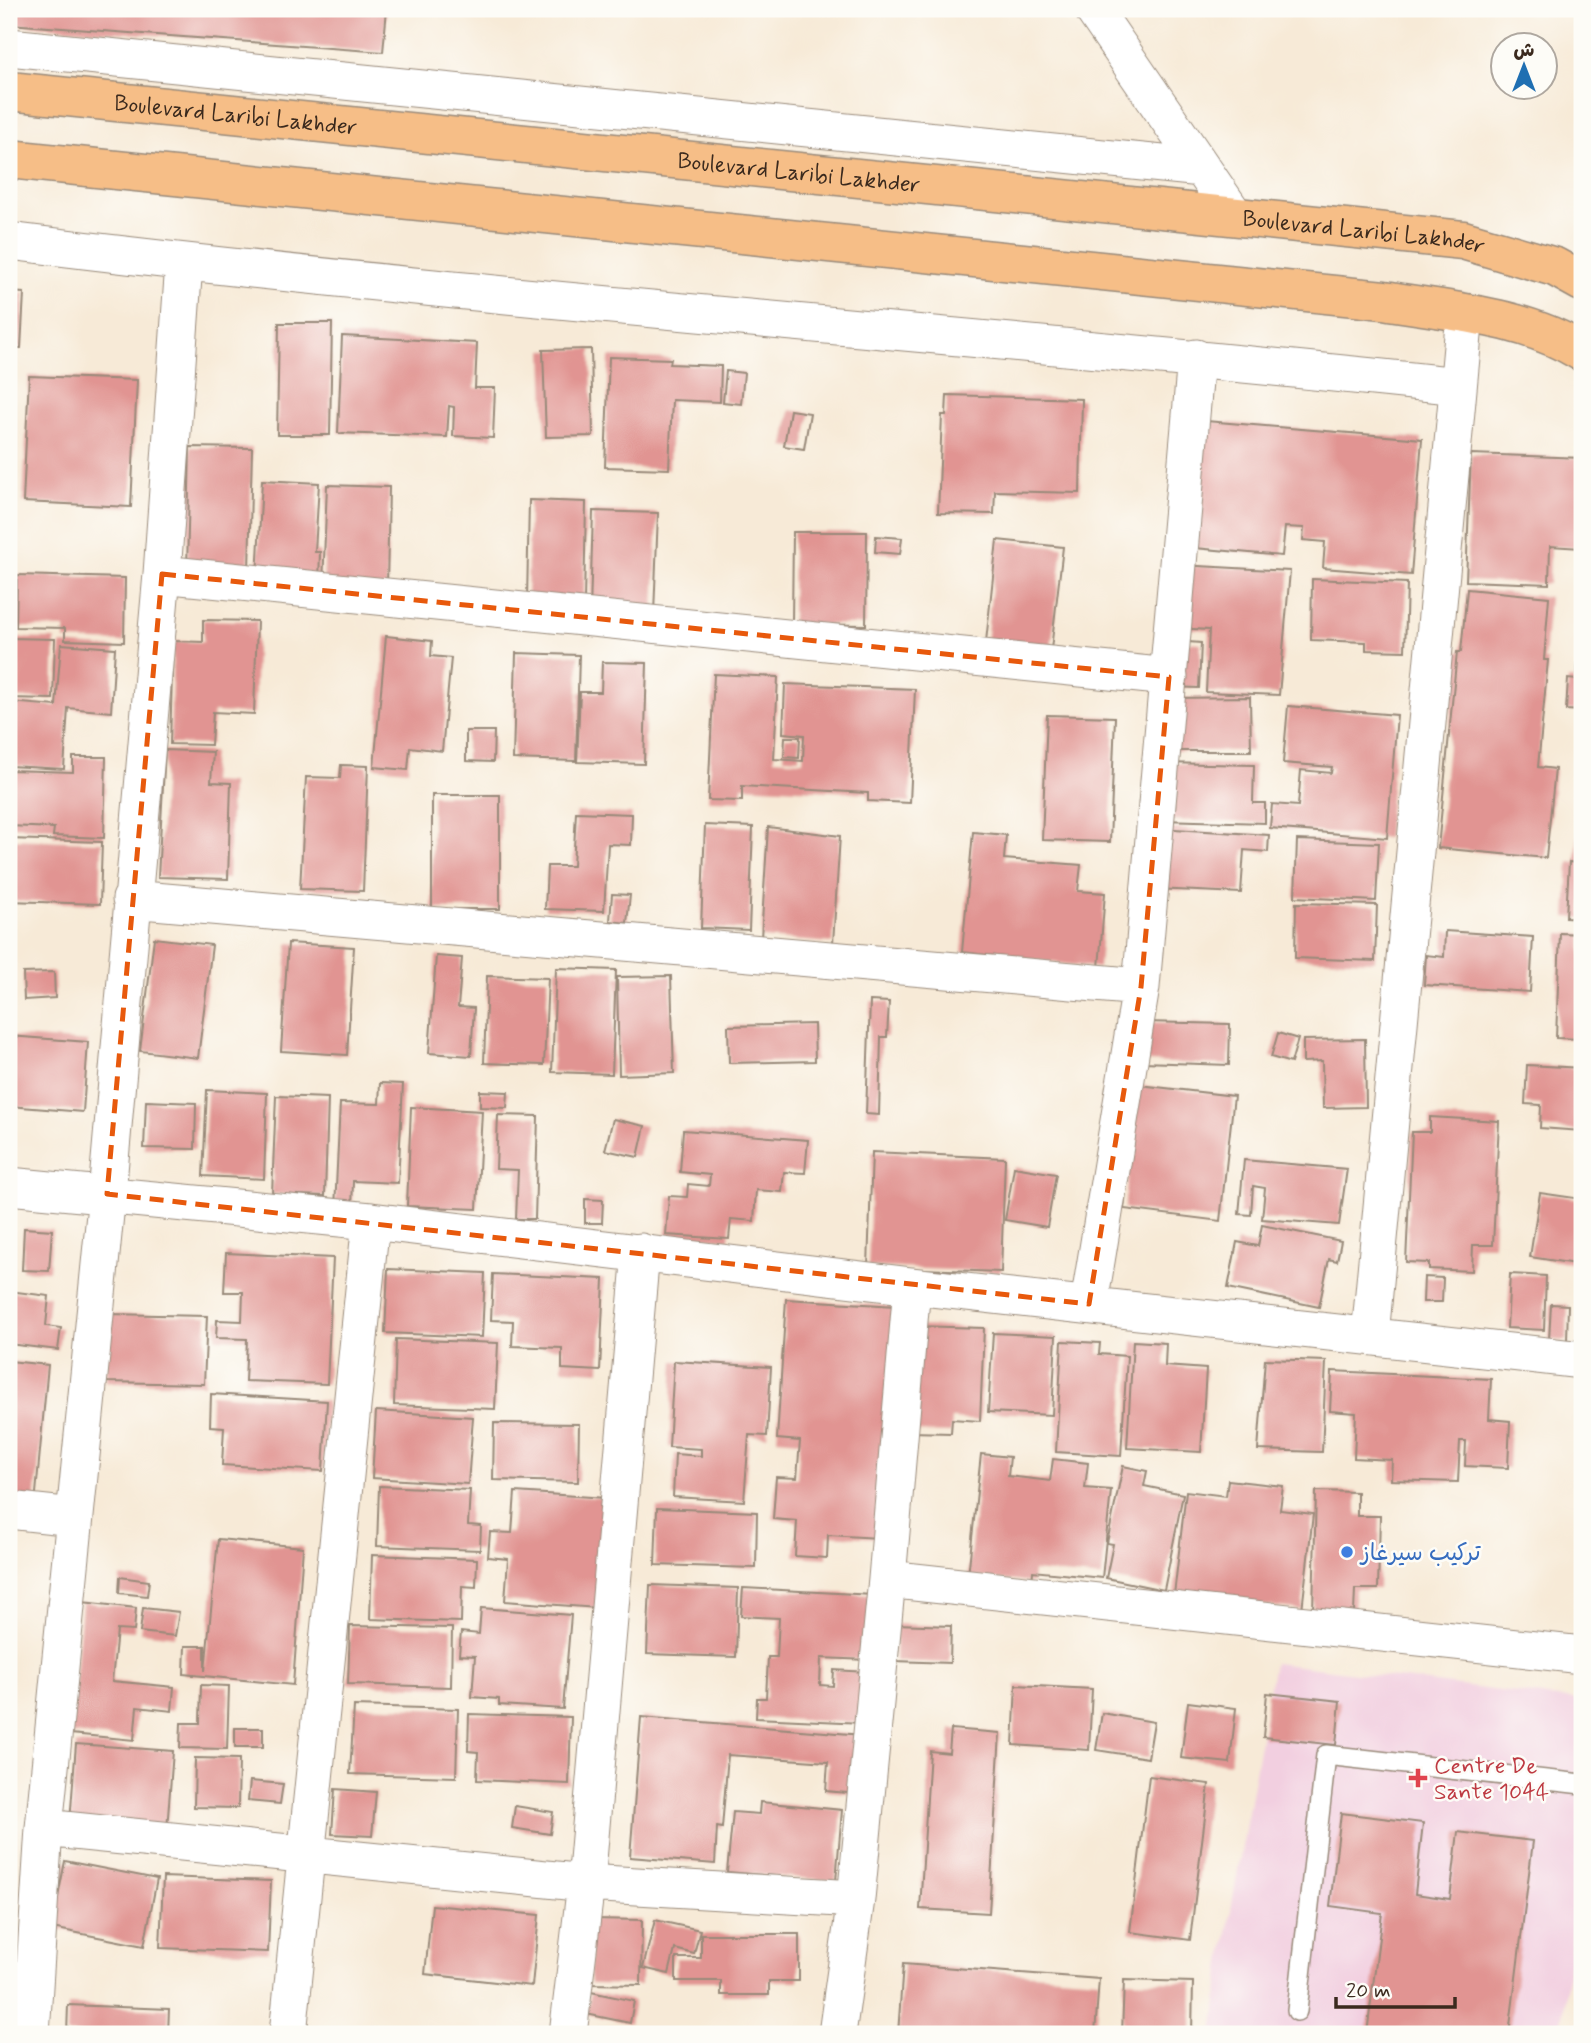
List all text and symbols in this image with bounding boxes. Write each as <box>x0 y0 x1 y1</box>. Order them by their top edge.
north arrow <box>1490 32 1560 102</box>
text: ش <box>1514 38 1535 63</box>
street label: Boulevard Laribi Lakhder <box>113 89 359 144</box>
street label: Boulevard Laribi Lakhder <box>676 147 922 201</box>
street label: Boulevard Laribi Lakhder <box>1241 204 1488 263</box>
place label: تركيب سيرغاز <box>1359 1539 1481 1569</box>
marker: تركيب سيرغاز <box>1339 1544 1355 1560</box>
place label: Centre De Sante 1044 <box>1434 1752 1549 1808</box>
marker: Centre De Sante 1044 <box>1408 1768 1428 1788</box>
scale bar <box>1336 1966 1454 2010</box>
text: 20 m <box>1346 1977 1391 2005</box>

